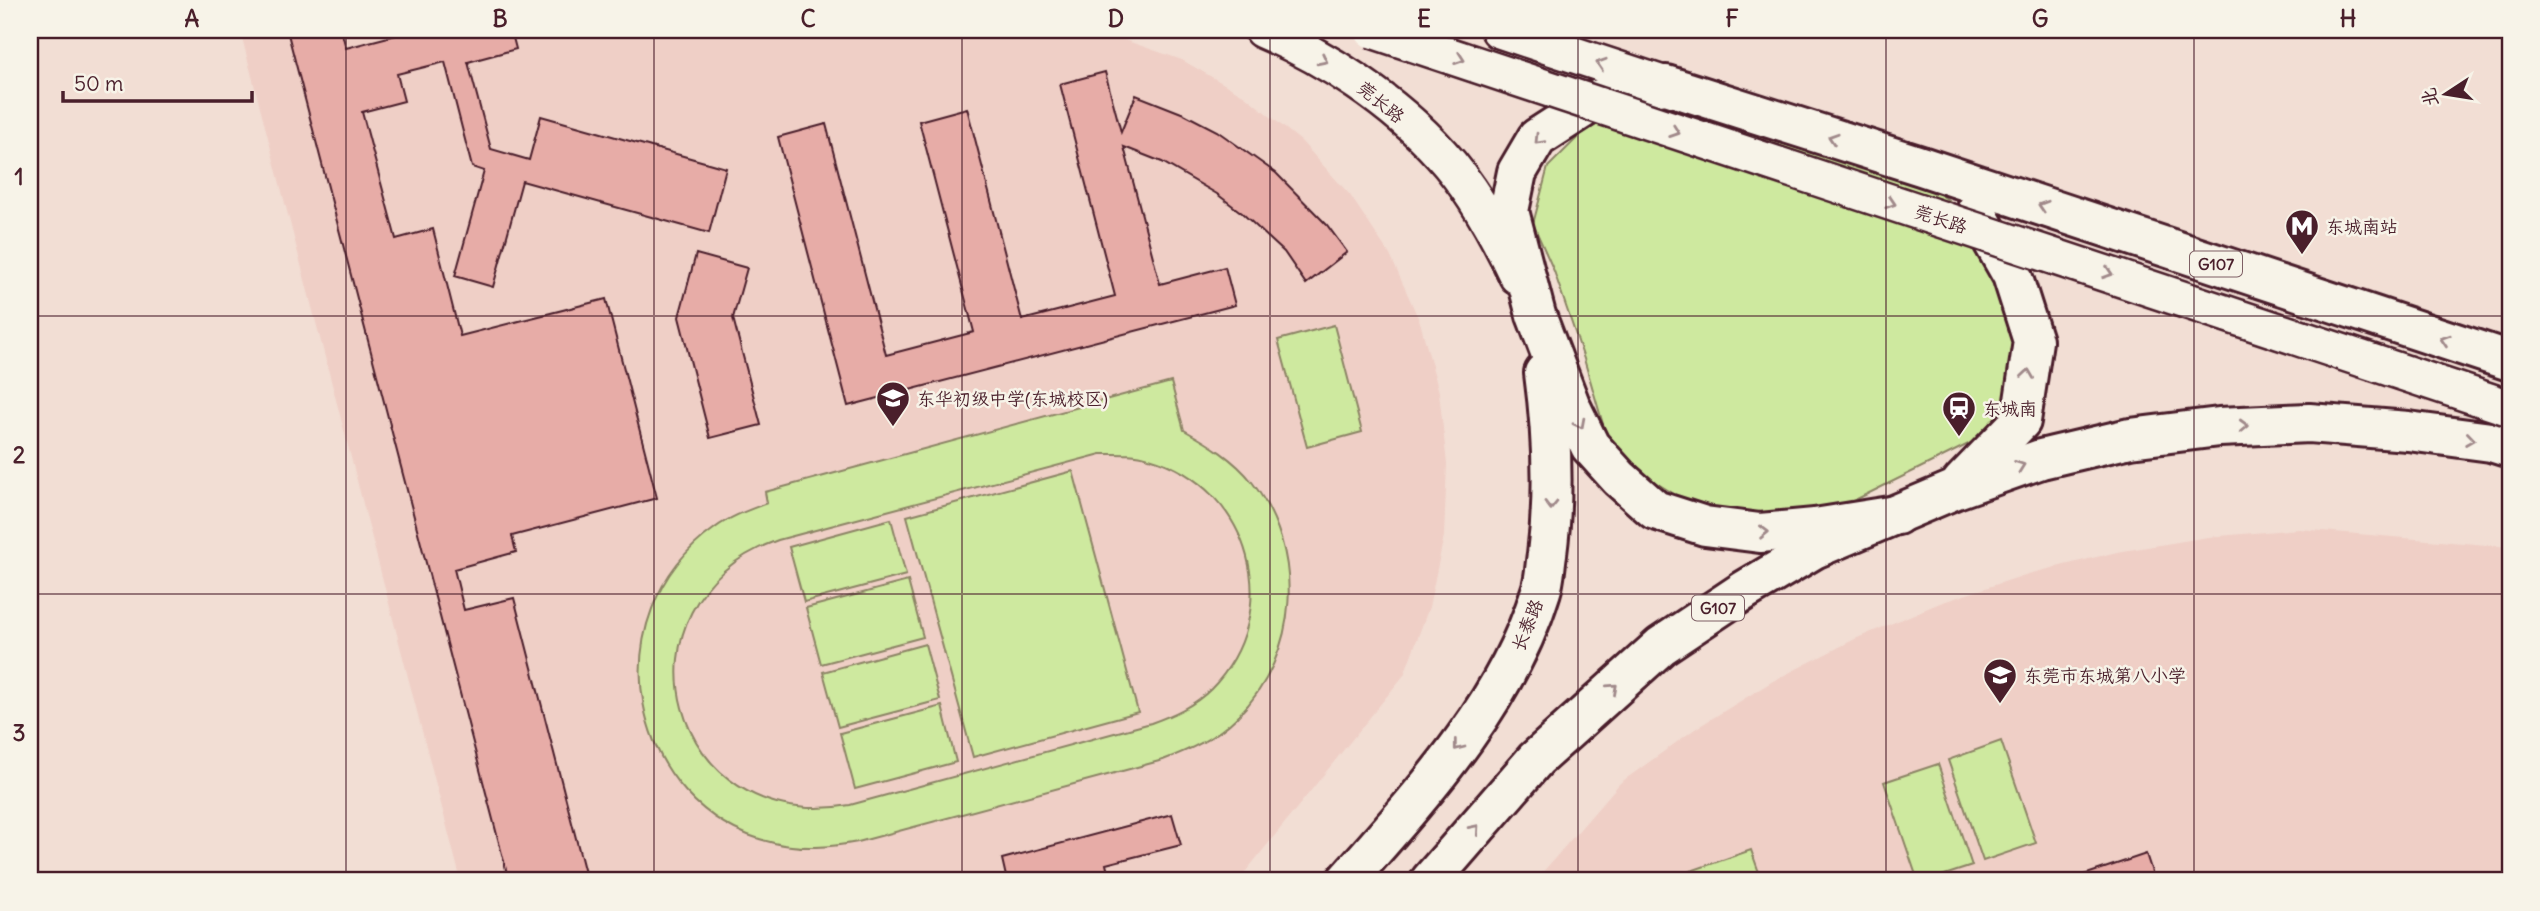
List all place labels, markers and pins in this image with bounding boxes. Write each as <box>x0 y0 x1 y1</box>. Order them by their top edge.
metro station icon: 东城南站 <box>2283 207 2321 256</box>
place label: 东城南站 <box>2326 215 2398 238</box>
school or university icon: 东华初级中学(东城校区) <box>874 379 912 428</box>
place label: 东华初级中学(东城校区) <box>917 387 1108 410</box>
station icon: 东城南 <box>1940 389 1978 438</box>
place label: 东城南 <box>1983 397 2037 420</box>
school or university icon: 东莞市东城第八小学 <box>1981 656 2019 705</box>
place label: 东莞市东城第八小学 <box>2024 664 2186 687</box>

